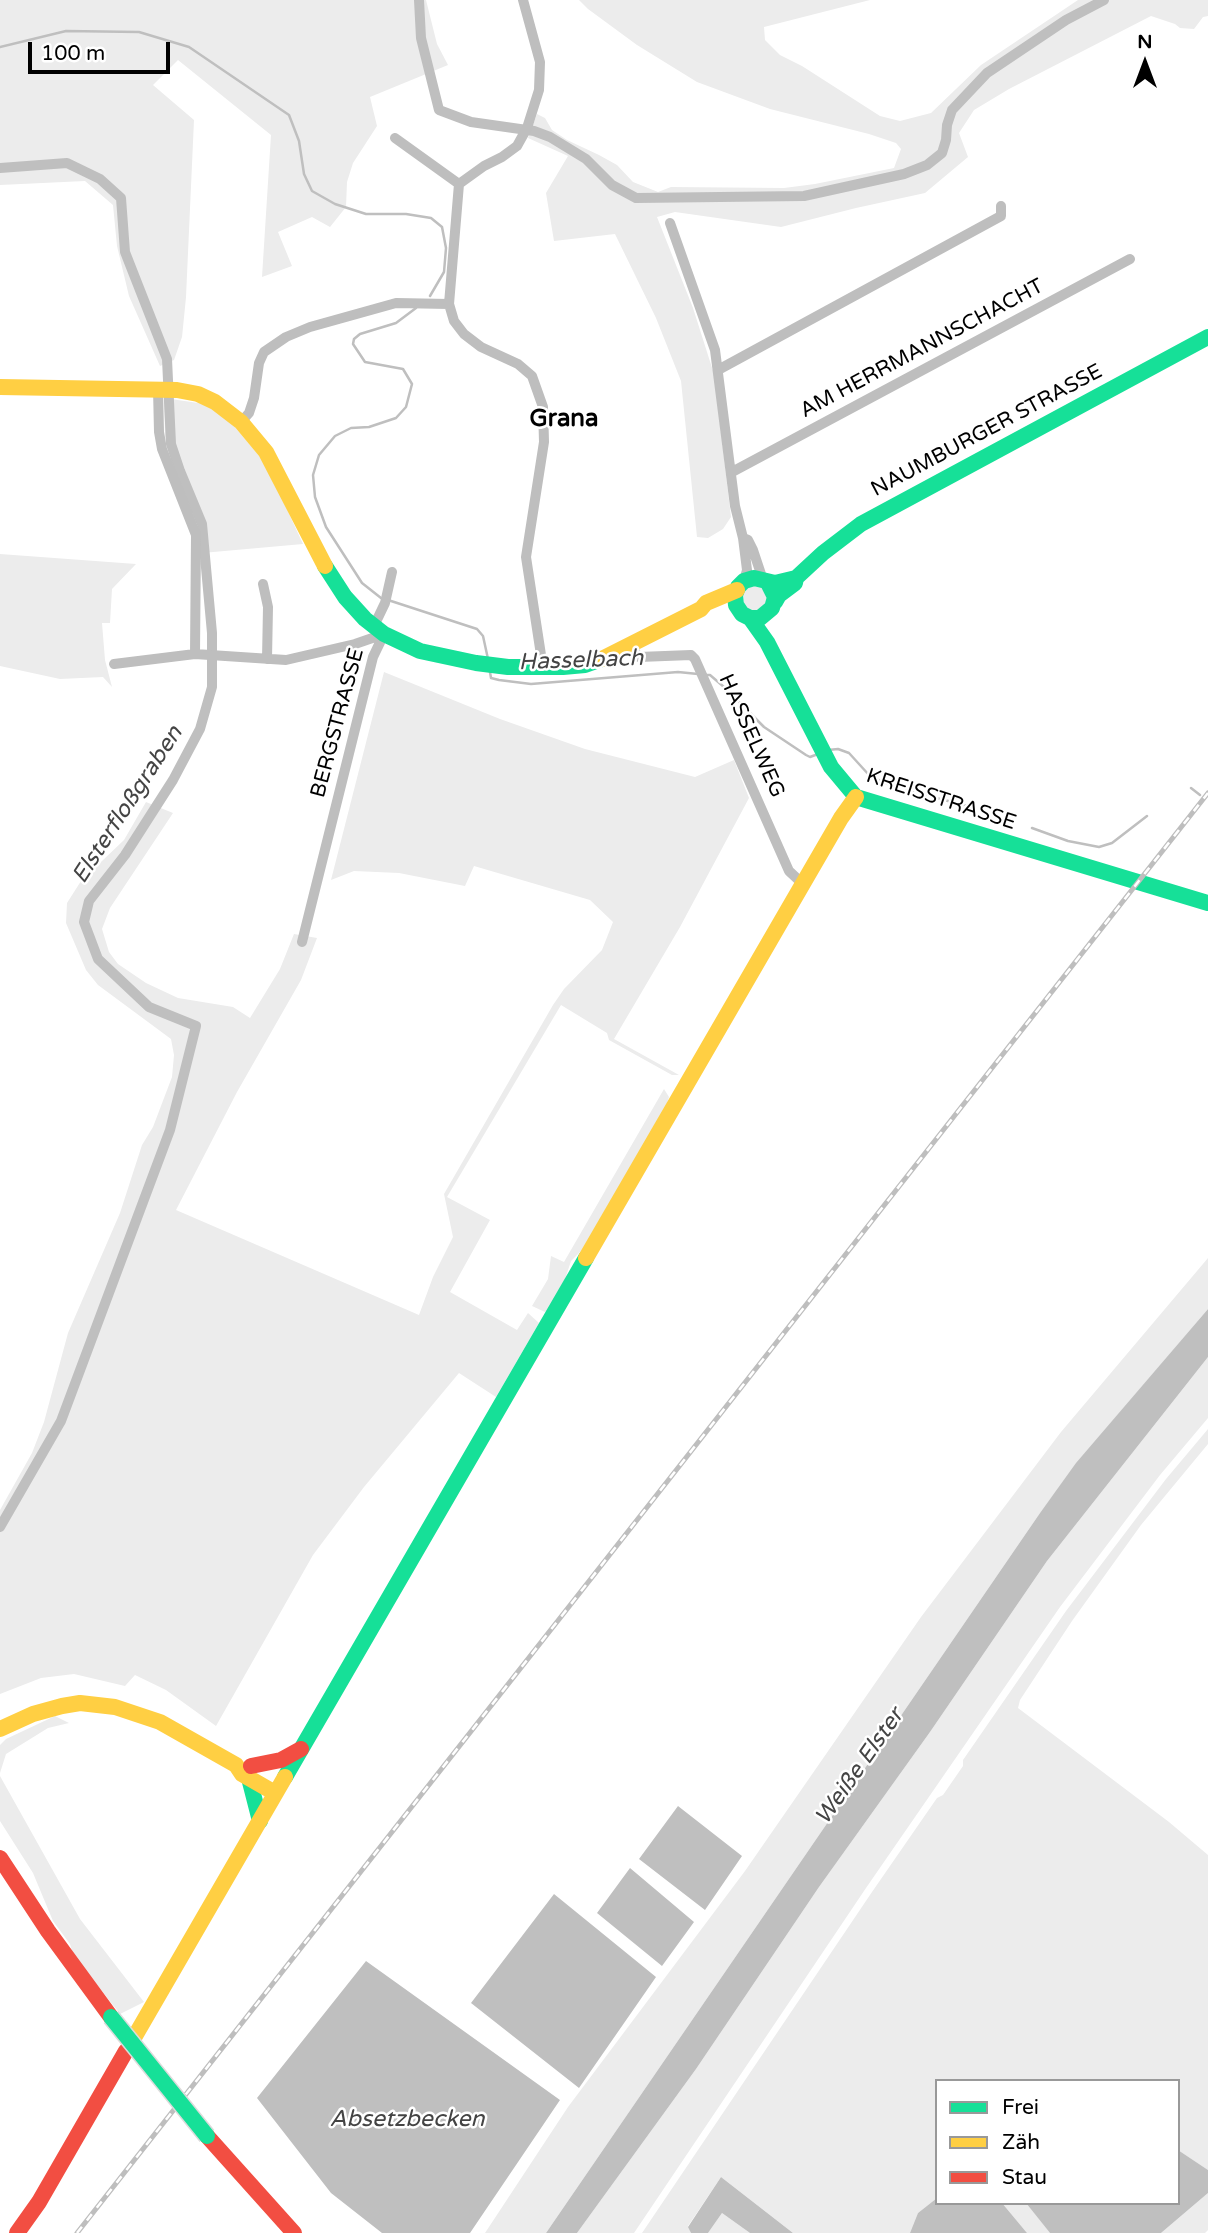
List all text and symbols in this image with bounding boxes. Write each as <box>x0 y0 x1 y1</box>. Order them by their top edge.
scale bar <box>32 28 173 72</box>
north arrow <box>1110 28 1180 98</box>
text: N <box>1137 31 1153 53</box>
text: 100 m <box>41 41 105 66</box>
street label: AM HERRMANNSCHACHT <box>796 274 1048 424</box>
street label: NAUMBURGER STRASSE <box>867 359 1107 503</box>
district label: Grana <box>530 406 598 434</box>
water label: Hasselbach <box>518 645 644 677</box>
street label: BERGSTRASSE <box>306 646 370 800</box>
street label: HASSELWEG <box>713 670 789 802</box>
water label: Elsterfloßgraben <box>67 721 189 889</box>
street label: KREISSTRASSE <box>863 764 1019 836</box>
water label: Weiße Elster <box>810 1703 910 1831</box>
legend <box>935 2079 1180 2205</box>
text: Frei <box>1002 2095 1039 2120</box>
water label: Absetzbecken <box>330 2106 484 2134</box>
text: Zäh <box>1002 2130 1040 2155</box>
text: Stau <box>1002 2165 1047 2190</box>

